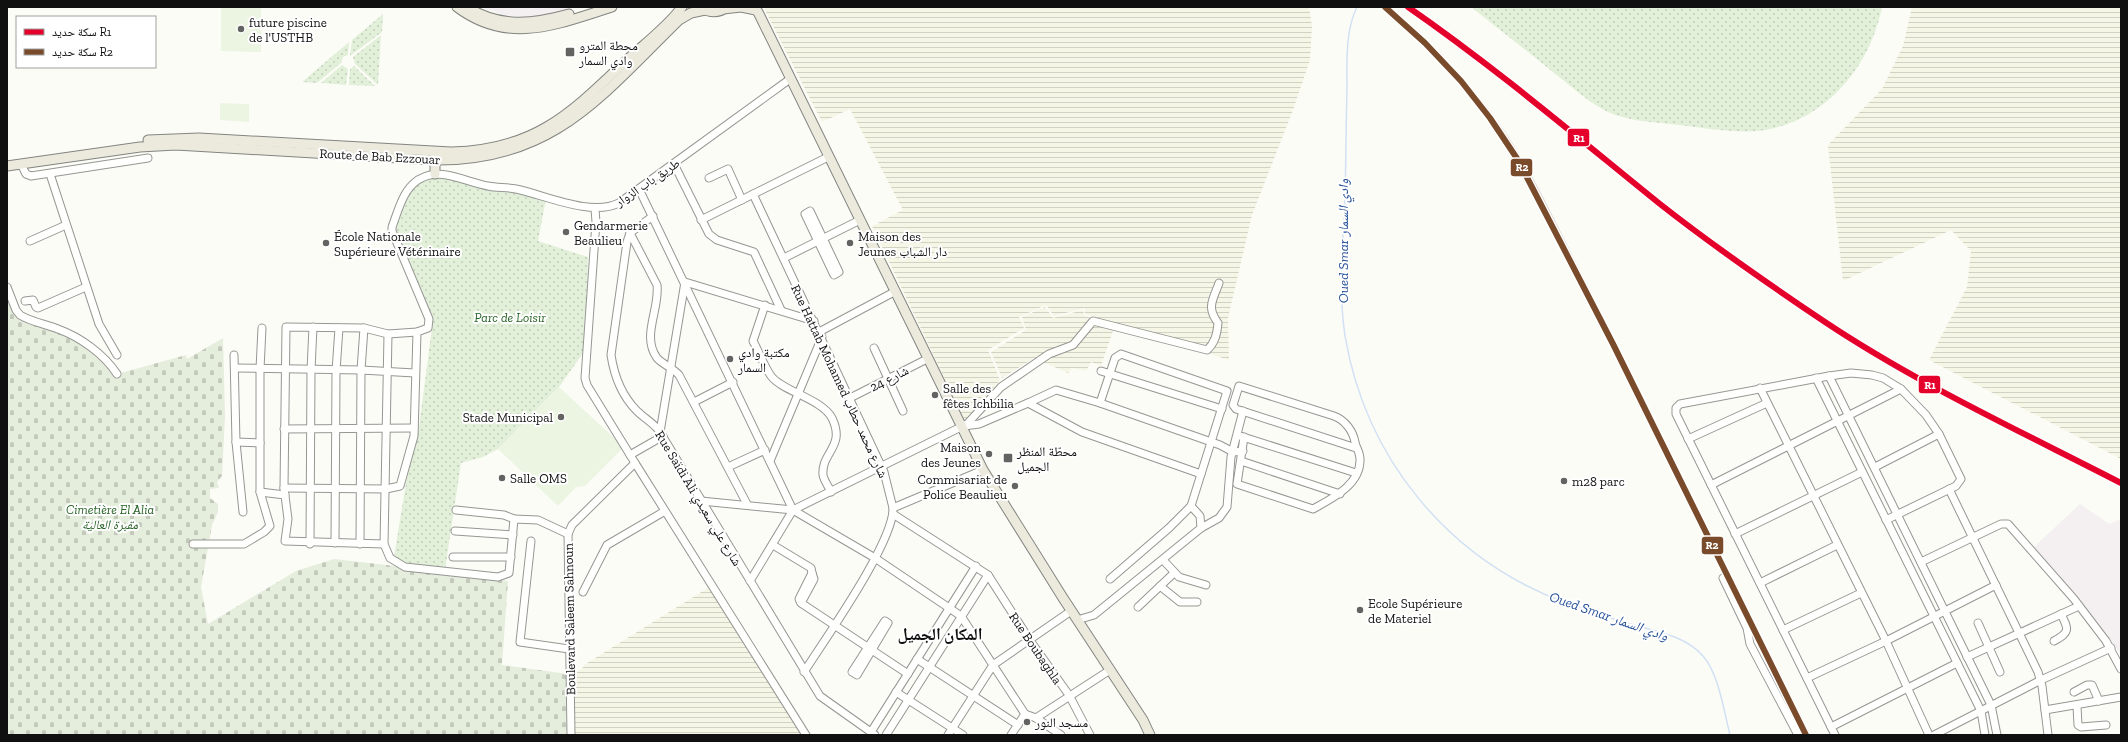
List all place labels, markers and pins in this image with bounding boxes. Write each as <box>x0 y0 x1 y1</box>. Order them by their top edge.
place label: future piscine de l'USTHB <box>249 15 327 45</box>
marker: future piscine de l'USTHB <box>236 24 246 34</box>
place label: محطة المترو وادي السمار <box>578 38 638 71</box>
marker: محطة المترو وادي السمار <box>564 46 576 58</box>
place label: Gendarmerie Beaulieu <box>574 218 648 248</box>
marker: Gendarmerie Beaulieu <box>561 227 571 237</box>
place label: École Nationale Supérieure Vétérinaire <box>334 229 461 259</box>
place label: Maison des Jeunes دار الشباب <box>858 229 947 260</box>
marker: École Nationale Supérieure Vétérinaire <box>321 238 331 248</box>
marker: Maison des Jeunes دار الشباب <box>845 238 855 248</box>
place label: مكتبة وادي السمار <box>737 345 790 376</box>
marker: مكتبة وادي السمار <box>725 354 735 364</box>
place label: Salle des fêtes Ichbilia <box>943 381 1015 411</box>
marker: Salle des fêtes Ichbilia <box>930 390 940 400</box>
place label: Stade Municipal <box>463 410 554 425</box>
marker: Stade Municipal <box>556 412 566 422</box>
place label: Maison des Jeunes <box>921 440 982 470</box>
place label: محطّة المنظر الجميل <box>1016 444 1077 475</box>
marker: Maison des Jeunes <box>984 449 994 459</box>
marker: محطّة المنظر الجميل <box>1002 452 1014 464</box>
place label: Salle OMS <box>510 471 567 486</box>
place label: Commisariat de Police Beaulieu <box>917 472 1008 502</box>
marker: Salle OMS <box>497 473 507 483</box>
place label: m28 parc <box>1572 474 1625 489</box>
marker: m28 parc <box>1559 476 1569 486</box>
marker: Commisariat de Police Beaulieu <box>1010 481 1020 491</box>
place label: Ecole Supérieure de Materiel <box>1368 596 1462 626</box>
marker: Ecole Supérieure de Materiel <box>1355 605 1365 615</box>
place label: مسجد النور <box>1034 715 1088 731</box>
marker: مسجد النور <box>1022 717 1032 727</box>

